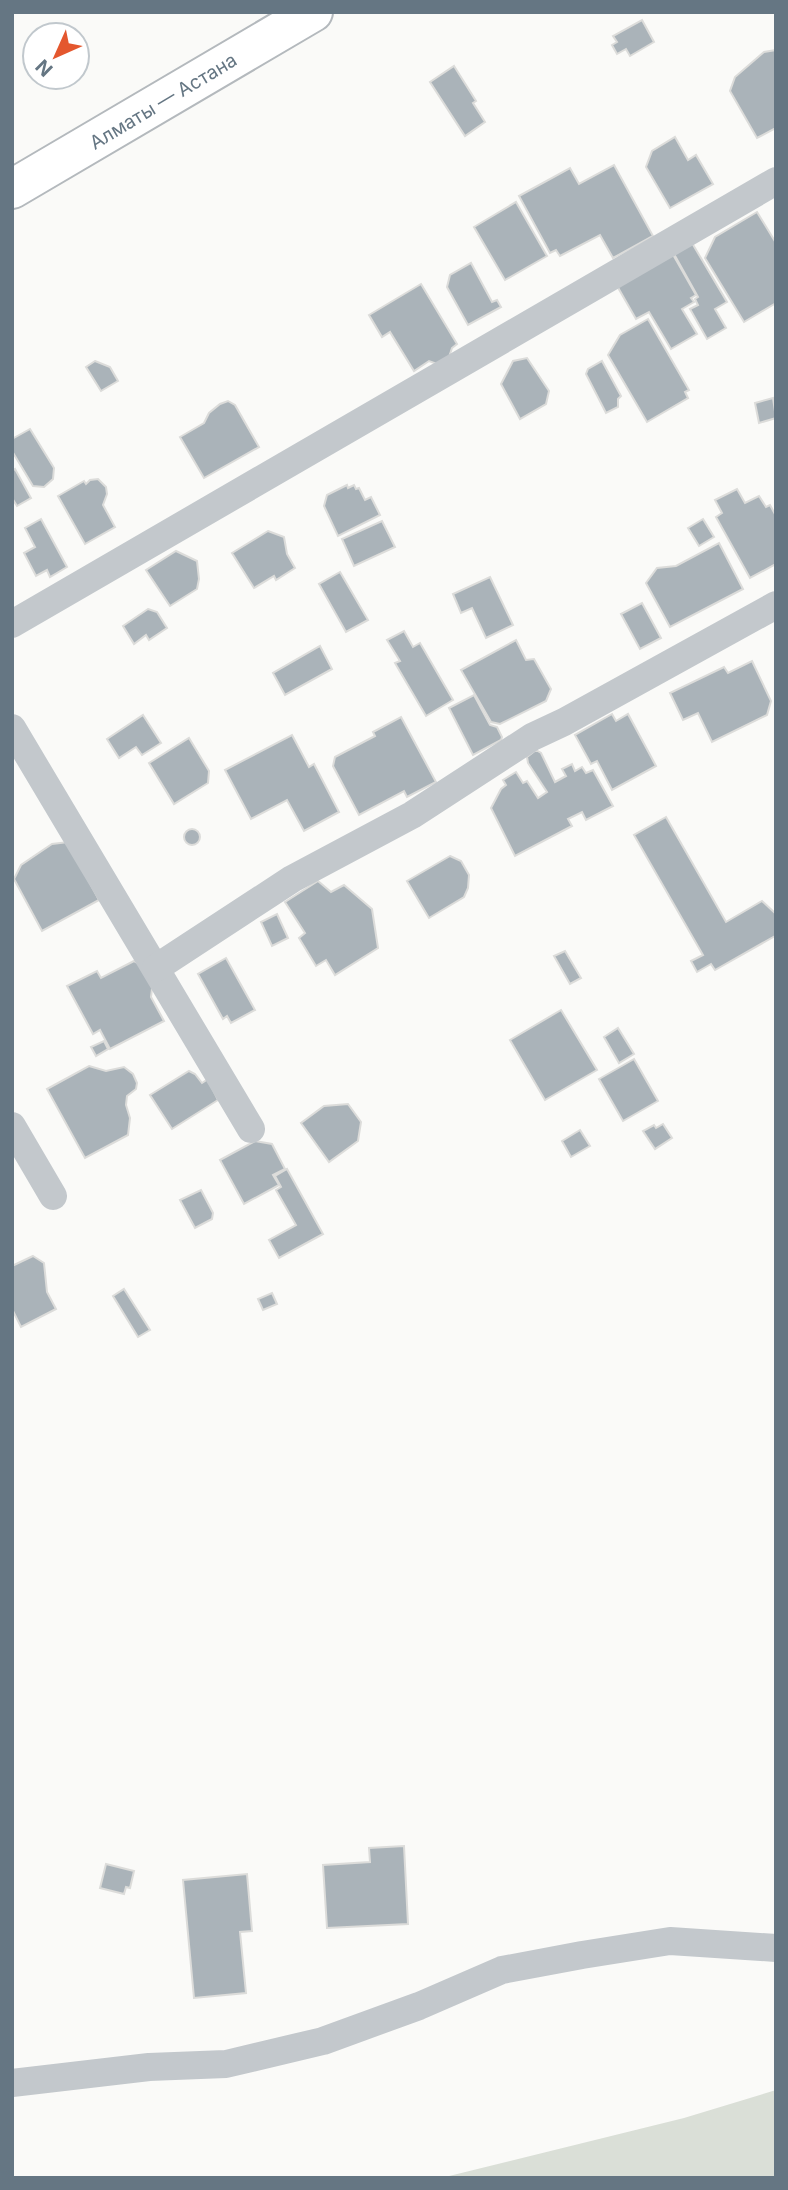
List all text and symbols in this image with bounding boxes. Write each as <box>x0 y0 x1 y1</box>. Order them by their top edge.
north arrow <box>21 21 91 91</box>
street label: Алматы — Астана <box>86 48 241 154</box>
text: N <box>31 54 58 81</box>

